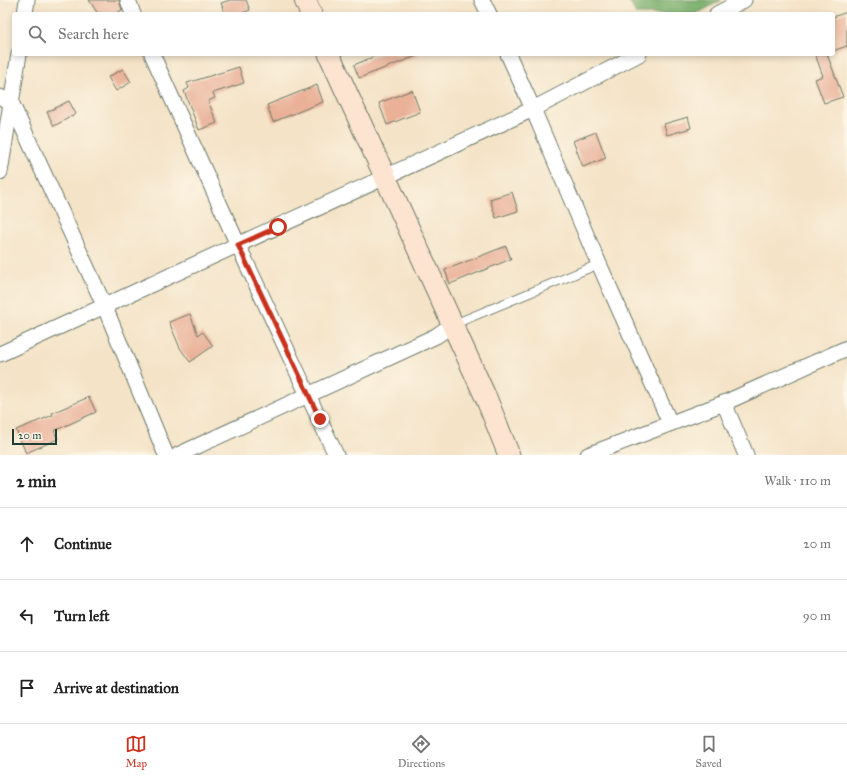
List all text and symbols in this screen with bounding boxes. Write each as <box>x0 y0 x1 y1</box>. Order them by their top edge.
search box <box>12 12 835 56</box>
icon: search <box>26 23 48 45</box>
text: Search here <box>58 25 129 43</box>
route start <box>269 218 287 236</box>
route end <box>311 410 329 428</box>
scale bar <box>12 427 57 446</box>
text: 20 m <box>18 429 41 442</box>
text: 2 min <box>16 471 56 492</box>
text: Walk · 110 m <box>764 473 831 489</box>
icon: ahead <box>16 533 38 555</box>
text: Continue <box>54 535 112 553</box>
text: 20 m <box>803 536 831 552</box>
icon: left <box>16 605 38 627</box>
text: Turn left <box>54 607 110 625</box>
text: 90 m <box>803 608 831 624</box>
icon: arrive <box>16 677 38 699</box>
text: Arrive at destination <box>54 679 179 697</box>
tab: Map <box>125 733 147 770</box>
tab: Directions <box>398 733 445 770</box>
tab: Saved <box>696 733 722 770</box>

